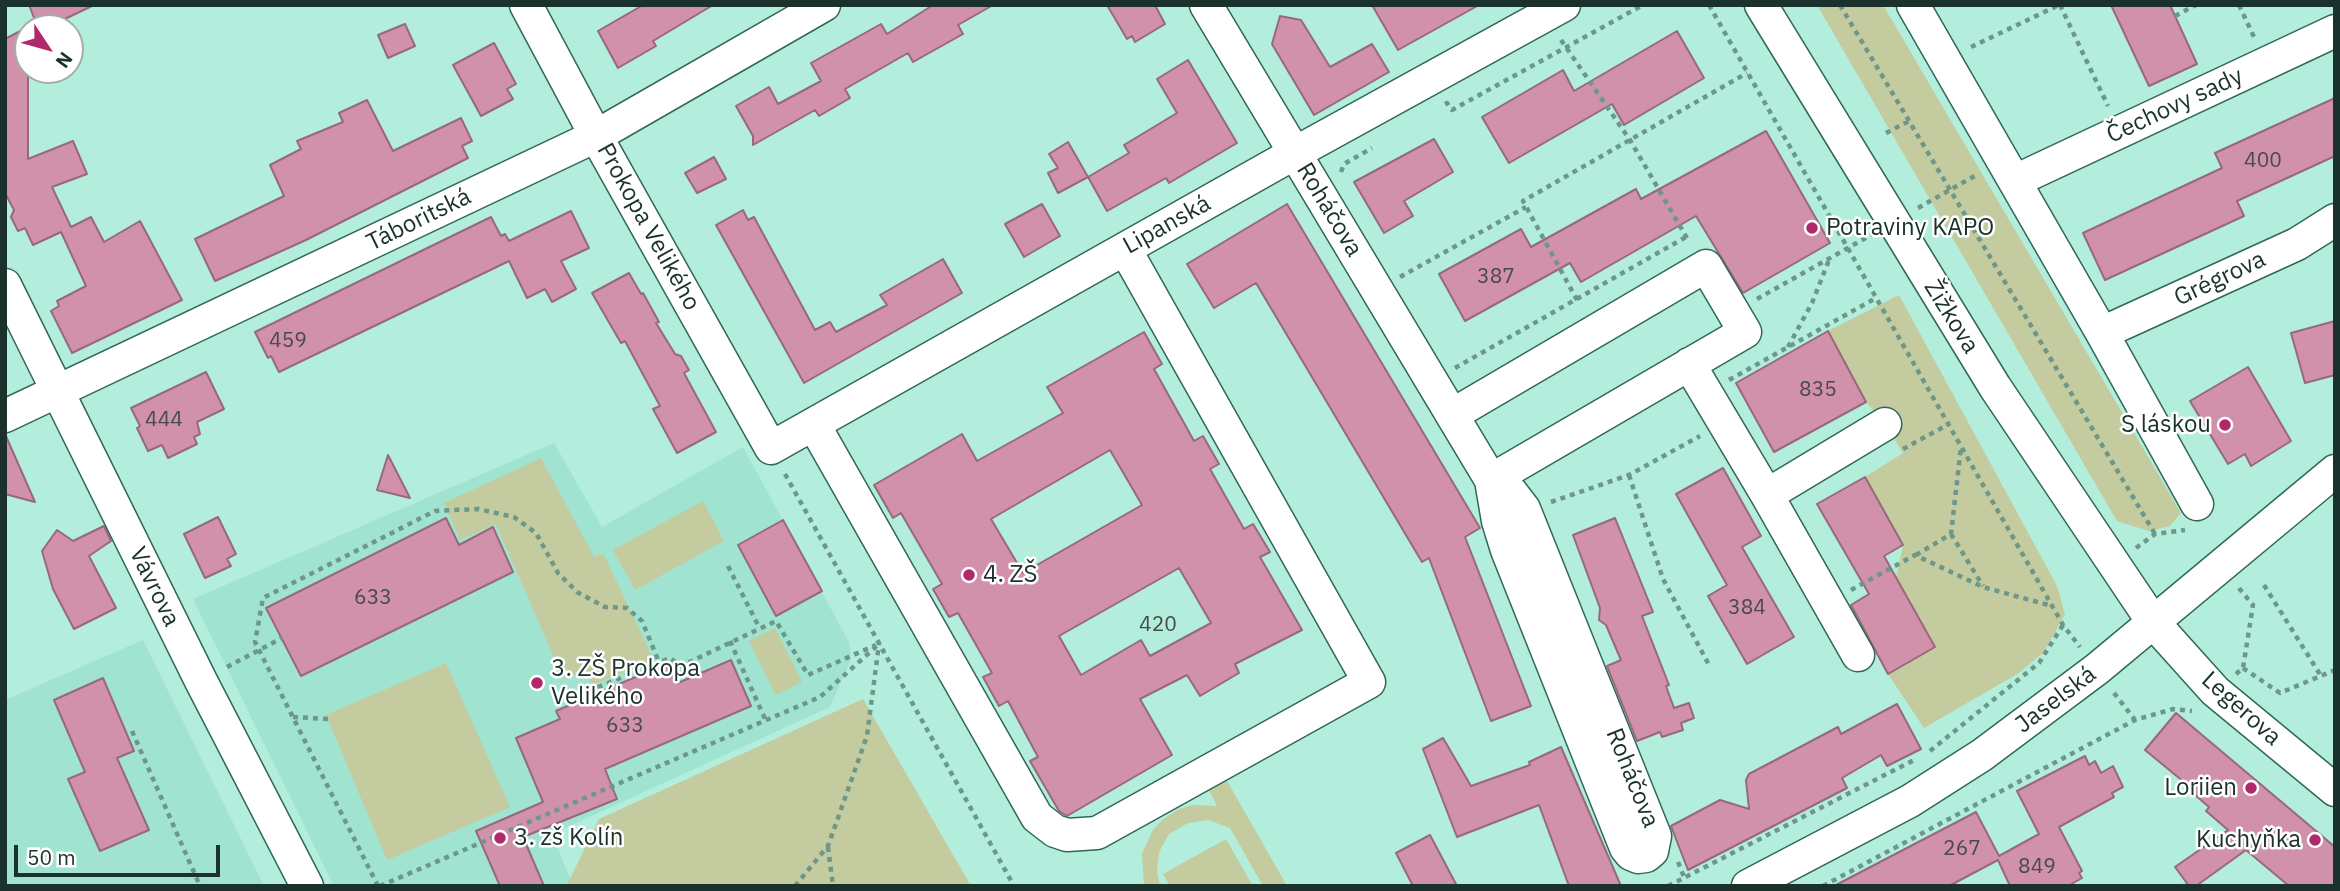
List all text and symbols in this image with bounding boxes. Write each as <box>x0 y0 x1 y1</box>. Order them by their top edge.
north arrow <box>14 14 84 84</box>
text: N <box>51 48 78 73</box>
street label: Čechovy sady <box>2102 62 2248 150</box>
street label: Prokopa Velikého <box>590 138 706 316</box>
house number: 400 <box>2244 148 2282 174</box>
street label: Roháčova <box>1290 158 1368 262</box>
street label: Táboritská <box>362 182 476 258</box>
street label: Lipanská <box>1118 189 1216 261</box>
place label: Potraviny KAPO <box>1826 214 1994 242</box>
marker: Potraviny KAPO <box>1804 220 1820 236</box>
street label: Grégrova <box>2170 245 2270 313</box>
house number: 387 <box>1477 264 1515 290</box>
street label: Žižkova <box>1917 275 1985 359</box>
house number: 459 <box>269 328 307 354</box>
house number: 835 <box>1799 377 1837 403</box>
house number: 444 <box>145 407 183 433</box>
place label: S láskou <box>2121 411 2211 439</box>
marker: S láskou <box>2217 417 2233 433</box>
street label: Vávrova <box>122 543 186 631</box>
place label: 4. ZŠ <box>983 561 1037 589</box>
marker: 4. ZŠ <box>961 567 977 583</box>
house number: 633 <box>354 585 392 611</box>
house number: 384 <box>1728 595 1766 621</box>
house number: 420 <box>1139 612 1177 638</box>
place label: 3. ZŠ Prokopa Velikého <box>551 655 700 711</box>
street label: Jaselská <box>2010 660 2102 740</box>
street label: Legerova <box>2195 666 2287 752</box>
marker: 3. ZŠ Prokopa Velikého <box>529 675 545 691</box>
house number: 633 <box>606 713 644 739</box>
street label: Roháčova <box>1599 724 1665 832</box>
place label: Loriien <box>2164 774 2237 802</box>
marker: Loriien <box>2243 780 2259 796</box>
place label: 3. zš Kolín <box>514 824 623 852</box>
place label: Kuchyňka <box>2196 826 2301 854</box>
marker: 3. zš Kolín <box>492 830 508 846</box>
scale bar <box>18 832 224 876</box>
marker: Kuchyňka <box>2307 832 2323 848</box>
house number: 267 <box>1943 836 1981 862</box>
text: 50 m <box>27 843 76 871</box>
house number: 849 <box>2018 854 2056 880</box>

